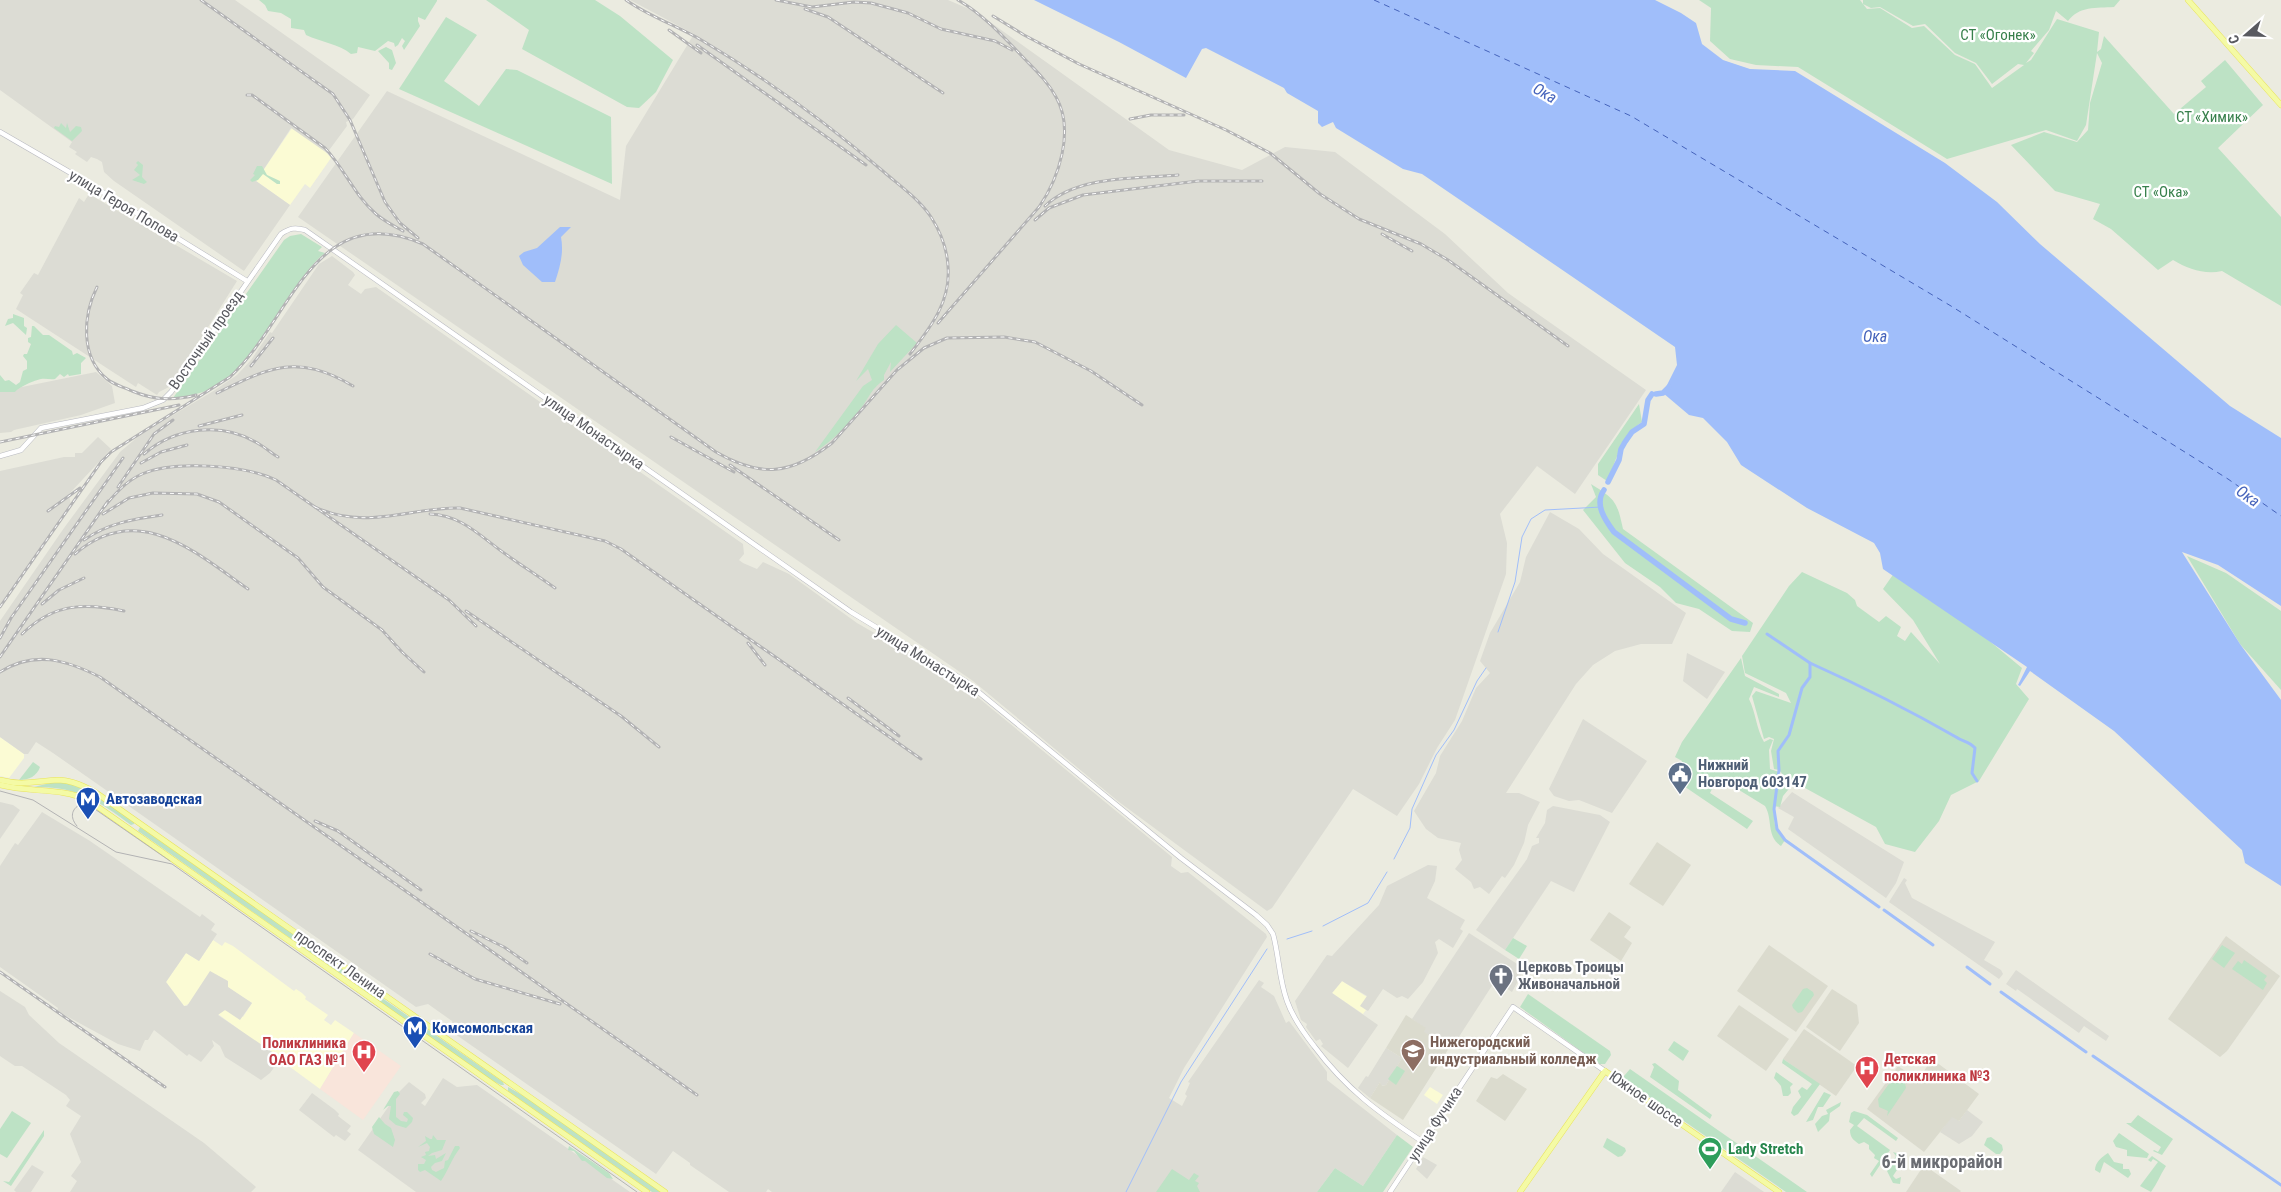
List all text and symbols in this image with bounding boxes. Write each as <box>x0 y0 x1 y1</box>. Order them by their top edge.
north arrow <box>2221 10 2271 60</box>
park label: СТ «Огонек» <box>1960 26 2036 44</box>
text: С <box>2225 33 2243 46</box>
water label: Ока <box>1530 79 1560 107</box>
park label: СТ «Химик» <box>2176 108 2248 126</box>
street label: улица Героя Попова <box>66 166 182 246</box>
park label: СТ «Ока» <box>2133 183 2189 201</box>
street label: Восточный проезд <box>165 287 247 393</box>
water label: Ока <box>1863 327 1887 346</box>
street label: улица Монастырка <box>540 391 648 473</box>
water label: Ока <box>2233 481 2263 511</box>
street label: улица Монастырка <box>873 622 983 700</box>
place label: Нижний Новгород 603147 <box>1698 756 1807 791</box>
public building icon: Нижний Новгород 603147 <box>1667 761 1693 795</box>
metro station icon: Автозаводская <box>75 786 101 820</box>
place label: Автозаводская <box>106 790 202 808</box>
street label: проспект Ленина <box>291 926 389 1002</box>
place label: Церковь Троицы Живоначальной <box>1518 958 1624 993</box>
church icon: Церковь Троицы Живоначальной <box>1488 963 1514 997</box>
metro station icon: Комсомольская <box>402 1015 428 1049</box>
place label: Комсомольская <box>432 1019 533 1037</box>
place label: Нижегородский индустриальный колледж <box>1430 1033 1596 1068</box>
place label: Поликлиника ОАО ГАЗ №1 <box>262 1034 346 1069</box>
school or university icon: Нижегородский индустриальный колледж <box>1400 1038 1426 1072</box>
hospital icon: Поликлиника ОАО ГАЗ №1 <box>351 1039 377 1073</box>
place label: Детская поликлиника №3 <box>1884 1050 1990 1085</box>
hospital icon: Детская поликлиника №3 <box>1854 1055 1880 1089</box>
street label: Южное шоссе <box>1606 1067 1686 1131</box>
street label: улица Фучика <box>1404 1083 1466 1165</box>
sports icon: Lady Stretch <box>1697 1136 1723 1170</box>
place label: Lady Stretch <box>1728 1140 1803 1158</box>
district label: 6-й микрорайон <box>1882 1151 2002 1172</box>

